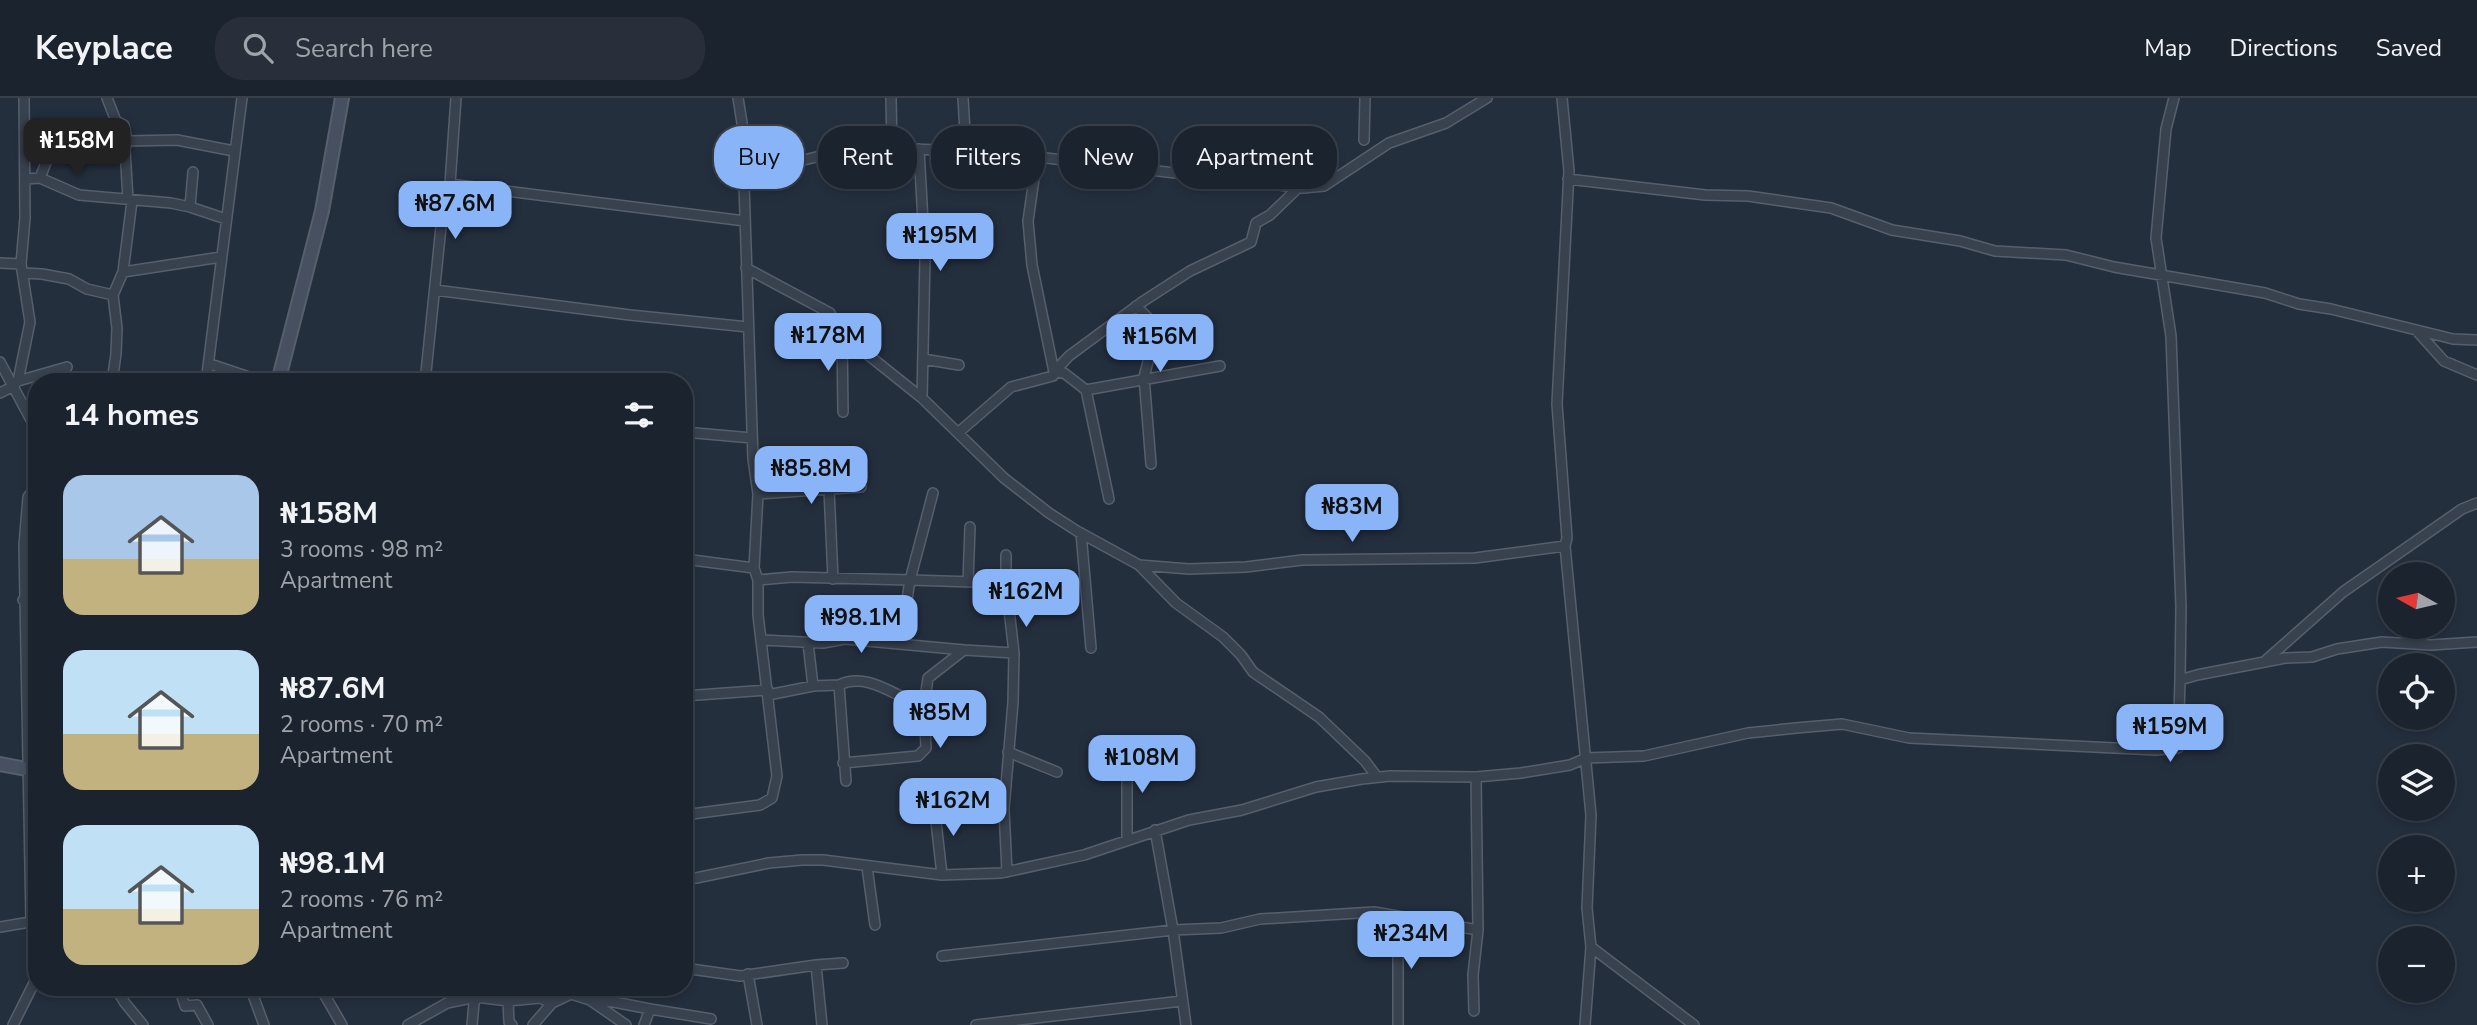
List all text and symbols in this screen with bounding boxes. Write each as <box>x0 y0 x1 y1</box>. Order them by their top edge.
search box <box>215 17 705 80</box>
text: Keyplace <box>35 26 173 71</box>
icon: search <box>239 29 277 67</box>
text: Search here <box>295 31 433 66</box>
text: Map <box>2144 32 2191 64</box>
text: Directions <box>2229 32 2338 64</box>
text: Saved <box>2376 32 2442 64</box>
pin: ₦158M <box>28 118 126 178</box>
text: ₦158M <box>39 125 115 156</box>
chip: Buy <box>714 126 804 189</box>
chip: Rent <box>818 126 917 189</box>
chip: Filters <box>931 126 1045 189</box>
chip: New <box>1059 126 1158 189</box>
chip: Apartment <box>1172 126 1337 189</box>
pin: ₦87.6M <box>398 181 512 241</box>
text: ₦87.6M <box>415 188 495 219</box>
pin: ₦195M <box>891 214 989 273</box>
text: ₦195M <box>902 220 978 251</box>
pin: ₦178M <box>779 314 877 373</box>
pin: ₦156M <box>1111 314 1209 374</box>
text: ₦178M <box>790 320 866 351</box>
text: ₦156M <box>1122 321 1198 352</box>
text: 14 homes <box>63 395 199 436</box>
icon: filters <box>620 396 658 434</box>
pin: ₦85.8M <box>754 446 868 506</box>
text: ₦85.8M <box>771 453 851 484</box>
pin: ₦83M <box>1311 484 1393 544</box>
text: ₦83M <box>1321 491 1383 522</box>
text: ₦158M <box>280 493 378 534</box>
icon: home <box>119 503 203 587</box>
text: 3 rooms · 98 m² <box>280 534 443 565</box>
north arrow <box>2378 562 2455 639</box>
map controls <box>2378 562 2455 1003</box>
text: Apartment <box>280 565 392 596</box>
pin: ₦162M <box>977 570 1075 629</box>
text: ₦162M <box>988 576 1064 607</box>
pin: ₦98.1M <box>804 596 918 655</box>
text: ₦98.1M <box>821 602 901 633</box>
button: locate <box>2378 653 2455 730</box>
text: ₦87.6M <box>280 668 385 709</box>
icon: home <box>119 678 203 762</box>
pin: ₦85M <box>899 690 981 750</box>
text: ₦85M <box>909 697 971 728</box>
pin: ₦159M <box>2121 704 2219 764</box>
text: 2 rooms · 70 m² <box>280 709 443 740</box>
text: ₦159M <box>2132 711 2208 742</box>
pin: ₦108M <box>1093 736 1191 795</box>
text: Apartment <box>280 740 392 771</box>
text: ₦108M <box>1104 742 1180 773</box>
button: layers <box>2378 744 2455 821</box>
pin: ₦162M <box>904 778 1002 838</box>
text: ₦162M <box>915 785 991 816</box>
button: + <box>2378 835 2455 912</box>
text: ₦98.1M <box>280 843 385 884</box>
icon: home <box>119 853 203 937</box>
text: 2 rooms · 76 m² <box>280 884 443 915</box>
pin: ₦234M <box>1362 912 1460 971</box>
text: Apartment <box>280 915 392 946</box>
text: ₦234M <box>1373 918 1449 949</box>
button: − <box>2378 926 2455 1003</box>

